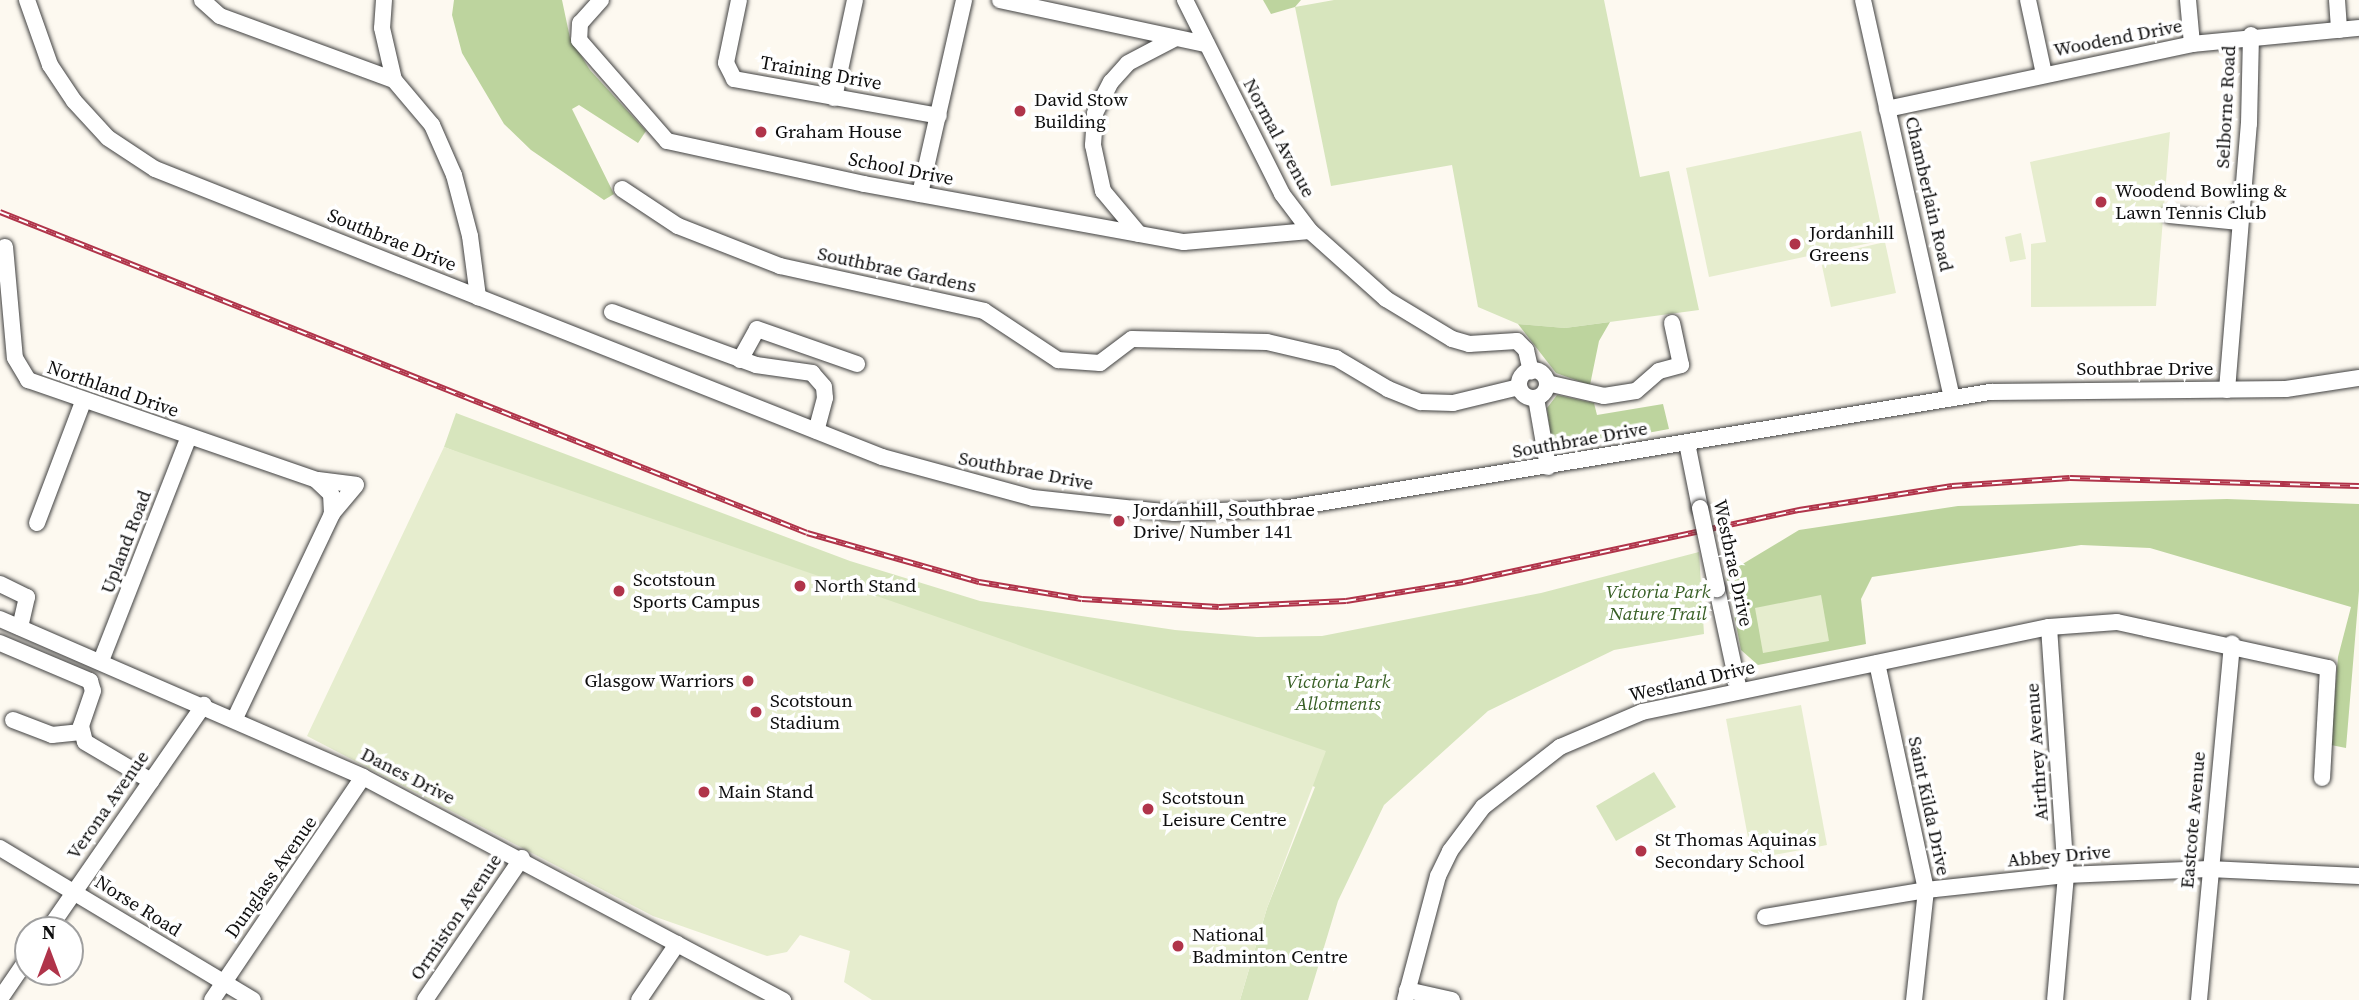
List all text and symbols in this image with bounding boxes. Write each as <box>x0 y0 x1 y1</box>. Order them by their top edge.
street label: Woodend Drive <box>2052 14 2184 62</box>
street label: Selborne Road <box>2211 45 2241 169</box>
street label: Training Drive <box>759 51 883 95</box>
street label: Normal Avenue <box>1238 75 1320 201</box>
place label: David Stow Building <box>1034 89 1128 133</box>
marker: David Stow Building <box>1012 103 1028 119</box>
street label: Chamberlain Road <box>1900 114 1958 274</box>
place label: Graham House <box>775 121 902 143</box>
marker: Graham House <box>753 124 769 140</box>
street label: School Drive <box>846 148 956 190</box>
place label: Woodend Bowling & Lawn Tennis Club <box>2115 180 2287 224</box>
marker: Woodend Bowling & Lawn Tennis Club <box>2093 194 2109 210</box>
street label: Southbrae Drive <box>324 204 460 276</box>
place label: Jordanhill Greens <box>1809 222 1894 266</box>
marker: Jordanhill Greens <box>1787 236 1803 252</box>
street label: Southbrae Gardens <box>815 242 979 298</box>
street label: Northland Drive <box>44 356 182 422</box>
street label: Southbrae Drive <box>2076 358 2214 380</box>
street label: Southbrae Drive <box>1511 417 1649 463</box>
street label: Southbrae Drive <box>957 447 1095 495</box>
street label: Upland Road <box>96 487 156 597</box>
street label: Westbrae Drive <box>1708 497 1758 629</box>
place label: Jordanhill, Southbrae Drive/ Number 141 <box>1133 499 1315 543</box>
marker: Jordanhill, Southbrae Drive/ Number 141 <box>1111 513 1127 529</box>
place label: Scotstoun Sports Campus <box>633 569 760 613</box>
place label: North Stand <box>814 575 916 597</box>
marker: North Stand <box>792 578 808 594</box>
park label: Victoria Park Nature Trail <box>1606 581 1710 625</box>
marker: Scotstoun Sports Campus <box>611 583 627 599</box>
street label: Westland Drive <box>1627 655 1757 707</box>
place label: Glasgow Warriors <box>584 670 734 692</box>
park label: Victoria Park Allotments <box>1286 671 1390 715</box>
marker: Glasgow Warriors <box>740 673 756 689</box>
street label: Airthrey Avenue <box>2021 682 2053 822</box>
place label: Scotstoun Stadium <box>770 690 853 734</box>
marker: Scotstoun Stadium <box>748 704 764 720</box>
street label: Saint Kilda Drive <box>1903 734 1955 878</box>
street label: Danes Drive <box>357 743 459 809</box>
street label: Verona Avenue <box>62 746 154 864</box>
street label: Eastcote Avenue <box>2176 750 2210 890</box>
place label: Main Stand <box>718 781 814 803</box>
marker: Main Stand <box>696 784 712 800</box>
place label: Scotstoun Leisure Centre <box>1162 787 1287 831</box>
marker: Scotstoun Leisure Centre <box>1140 801 1156 817</box>
street label: Dunglass Avenue <box>220 811 322 943</box>
place label: St Thomas Aquinas Secondary School <box>1655 829 1817 873</box>
street label: Abbey Drive <box>2006 840 2112 872</box>
marker: St Thomas Aquinas Secondary School <box>1633 843 1649 859</box>
street label: Ormiston Avenue <box>405 850 507 984</box>
street label: Norse Road <box>91 871 185 941</box>
north arrow <box>14 916 84 986</box>
text: N <box>42 919 56 945</box>
place label: National Badminton Centre <box>1192 924 1348 968</box>
marker: National Badminton Centre <box>1170 938 1186 954</box>

